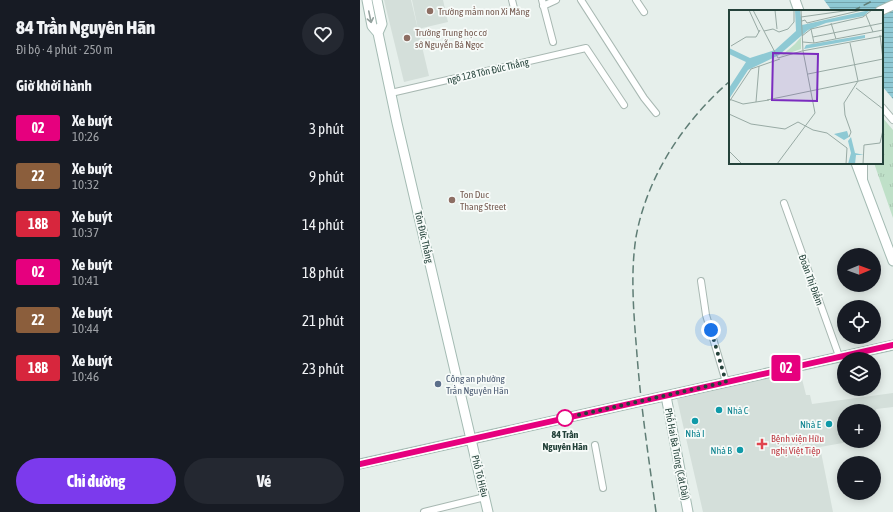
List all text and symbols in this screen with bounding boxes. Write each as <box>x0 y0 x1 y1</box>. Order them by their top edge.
marker: Trường mầm non Xi Măng <box>425 6 435 16</box>
place label: Trường mầm non Xi Măng <box>438 6 530 17</box>
inset map <box>729 10 883 164</box>
one-way arrow <box>367 11 375 24</box>
button: heart <box>302 13 344 55</box>
text: 84 Trần Nguyên Hãn <box>16 16 155 38</box>
place label: Trường Trung học cơ sở Nguyễn Bá Ngọc <box>415 27 487 50</box>
marker: Trường Trung học cơ sở Nguyễn Bá Ngọc <box>402 33 412 43</box>
text: Đi bộ · 4 phút · 250 m <box>16 42 113 57</box>
street label: ngõ 128 Tôn Đức Thắng <box>446 56 531 86</box>
text: Giờ khởi hành <box>16 77 92 94</box>
text: Xe buýt <box>72 112 112 129</box>
text: 02 <box>31 120 45 136</box>
text: 3 phút <box>309 120 344 137</box>
text: 10:26 <box>72 129 99 144</box>
text: Xe buýt <box>72 160 112 177</box>
text: 22 <box>31 168 45 184</box>
text: 9 phút <box>309 168 344 185</box>
text: 10:32 <box>72 177 99 192</box>
place label: Ton Duc Thang Street <box>460 189 506 212</box>
marker: Ton Duc Thang Street <box>447 195 457 205</box>
text: Xe buýt <box>72 208 112 225</box>
street label: Tôn Đức Thắng <box>413 210 435 265</box>
text: 18B <box>28 216 48 232</box>
text: 14 phút <box>302 216 344 233</box>
text: 10:37 <box>72 225 99 240</box>
north arrow <box>837 248 881 292</box>
map controls <box>837 248 881 500</box>
street label: Đoàn Thị Điểm <box>797 253 825 307</box>
text: Xe buýt <box>72 256 112 273</box>
text: 02 <box>31 264 45 280</box>
text: 18 phút <box>302 264 344 281</box>
text: 10:41 <box>72 273 99 288</box>
button: locate <box>837 300 881 344</box>
text: Xe buýt <box>72 304 112 321</box>
text: 22 <box>31 312 45 328</box>
text: 21 phút <box>302 312 344 329</box>
your location <box>701 320 721 340</box>
text: 10:44 <box>72 321 99 336</box>
text: Xe buýt <box>72 352 112 369</box>
button: layers <box>837 352 881 396</box>
line badge: 02 <box>768 355 804 381</box>
text: 18B <box>28 360 48 376</box>
text: 23 phút <box>302 360 344 377</box>
text: 02 <box>779 360 793 376</box>
text: 10:46 <box>72 369 99 384</box>
place label: Công an phường Trần Nguyên Hãn <box>446 373 509 396</box>
marker: Công an phường Trần Nguyên Hãn <box>433 379 443 389</box>
button: + <box>837 404 881 448</box>
marker: Nhà C <box>714 405 724 415</box>
place label: Nhà C <box>727 405 749 416</box>
street label: Phố Hai Bà Trưng (Cát Dài) <box>663 407 691 501</box>
marker: 84 Trần Nguyên Hãn <box>556 409 574 427</box>
marker: Nhà I <box>690 416 700 426</box>
place label: Nhà E <box>800 419 822 430</box>
marker: Nhà E <box>824 419 834 429</box>
place label: Nhà I <box>685 428 705 439</box>
place label: 84 Trần Nguyên Hãn <box>542 429 588 452</box>
place label: Bệnh viện Hữu nghị Việt Tiệp <box>771 433 824 456</box>
marker: Bệnh viện Hữu nghị Việt Tiệp <box>756 438 768 450</box>
place label: Nhà B <box>710 445 732 456</box>
marker: Nhà B <box>735 445 745 455</box>
street label: Phố Tô Hiệu <box>469 454 491 498</box>
button: − <box>837 456 881 500</box>
button: Chỉ đường <box>16 458 176 504</box>
button: Vé <box>184 458 344 504</box>

